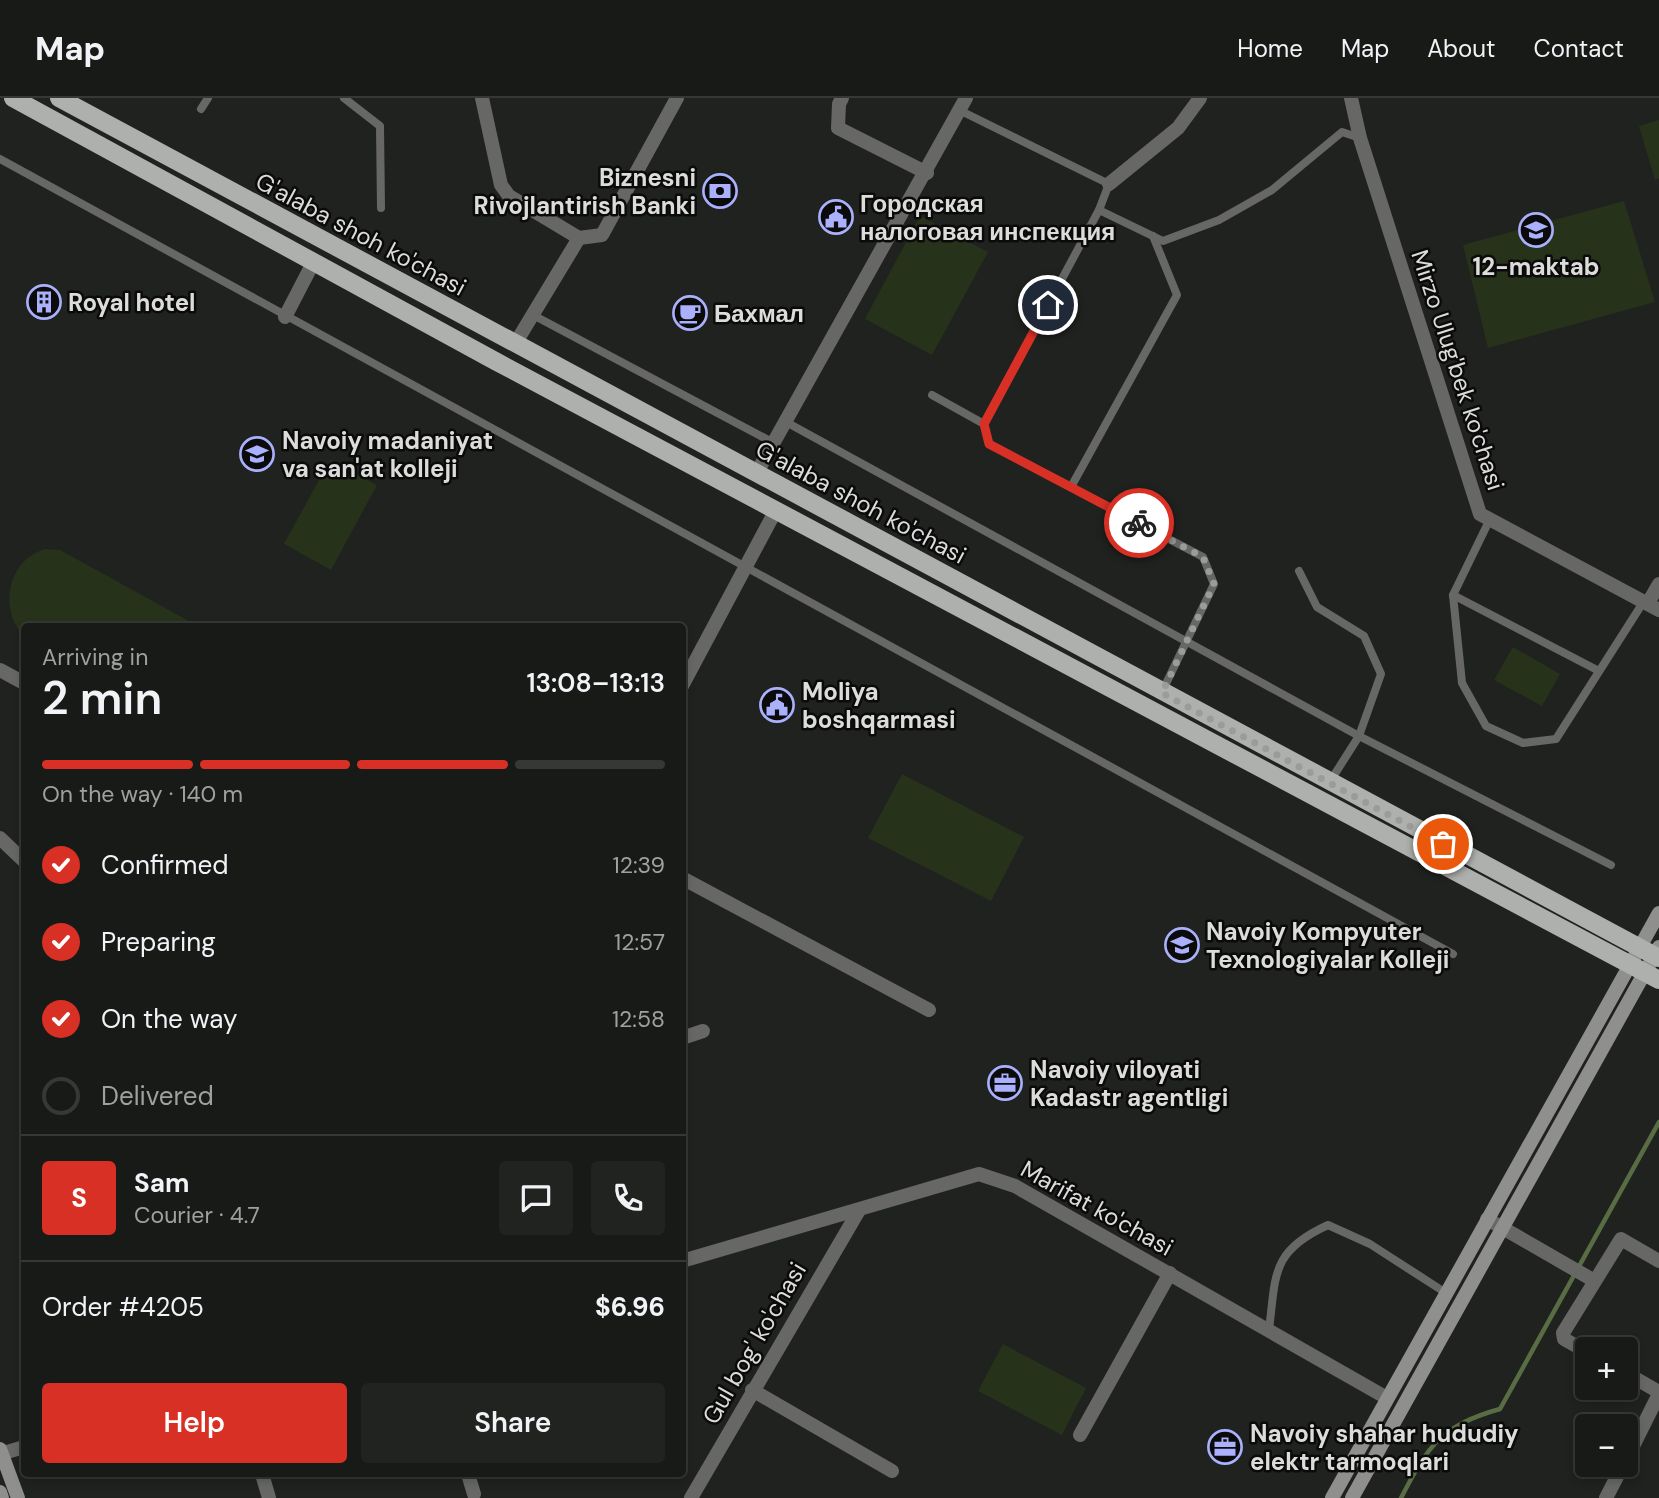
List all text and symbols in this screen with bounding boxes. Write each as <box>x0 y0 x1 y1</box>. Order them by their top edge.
text: Map <box>35 27 105 70</box>
text: Home <box>1237 33 1303 64</box>
text: Map <box>1341 33 1389 64</box>
text: About <box>1427 33 1496 64</box>
text: Contact <box>1534 33 1624 64</box>
place label: Biznesni Rivojlantirish Banki <box>474 162 696 221</box>
street label: G'alaba shoh ko'chasi <box>251 165 471 303</box>
bank icon: Biznesni Rivojlantirish Banki <box>701 172 739 210</box>
place label: Городская налоговая инспекция <box>860 188 1115 247</box>
public building icon: Городская налоговая инспекция <box>817 198 855 236</box>
school or university icon: 12-maktab <box>1517 211 1555 249</box>
street label: Mirzo Ulug'bek ko'chasi <box>1404 246 1512 494</box>
place label: 12-maktab <box>1472 251 1600 282</box>
pin <box>1018 275 1078 335</box>
building icon: Royal hotel <box>25 283 63 321</box>
icon: home <box>1029 286 1067 324</box>
place label: Royal hotel <box>68 287 196 318</box>
cafe icon: Бахмал <box>671 294 709 332</box>
place label: Бахмал <box>714 298 804 329</box>
place label: Navoiy madaniyat va san'at kolleji <box>282 425 493 484</box>
street label: G'alaba shoh ko'chasi <box>751 433 971 571</box>
school or university icon: Navoiy madaniyat va san'at kolleji <box>238 435 276 473</box>
courier <box>1104 488 1174 558</box>
icon: bike <box>1120 504 1158 542</box>
text: Arriving in <box>42 642 148 672</box>
text: 13:08–13:13 <box>526 666 665 700</box>
text: 2 min <box>42 668 162 728</box>
place label: Moliya boshqarmasi <box>802 676 956 735</box>
public building icon: Moliya boshqarmasi <box>758 686 796 724</box>
text: On the way · 140 m <box>42 779 243 809</box>
pin <box>1413 814 1473 874</box>
icon: bag <box>1424 825 1462 863</box>
icon: check <box>42 846 80 884</box>
text: Confirmed <box>101 848 228 882</box>
text: 12:39 <box>613 850 665 880</box>
place label: Navoiy Kompyuter Texnologiyalar Kolleji <box>1206 916 1449 975</box>
icon: check <box>42 923 80 961</box>
text: Preparing <box>101 925 216 959</box>
school or university icon: Navoiy Kompyuter Texnologiyalar Kolleji <box>1163 926 1201 964</box>
text: 12:57 <box>614 927 665 957</box>
icon: check <box>42 1000 80 1038</box>
text: On the way <box>101 1002 237 1036</box>
text: 12:58 <box>612 1004 665 1034</box>
place label: Navoiy viloyati Kadastr agentligi <box>1030 1054 1228 1113</box>
office icon: Navoiy viloyati Kadastr agentligi <box>986 1064 1024 1102</box>
text: Delivered <box>101 1079 214 1113</box>
street label: Marifat ko'chasi <box>1015 1153 1179 1263</box>
button: chat <box>499 1161 573 1235</box>
button: phone <box>591 1161 665 1235</box>
text: Sam <box>134 1166 189 1200</box>
text: S <box>71 1181 87 1215</box>
text: Courier · 4.7 <box>134 1200 260 1230</box>
street label: Gul bog' ko'chasi <box>695 1257 813 1429</box>
text: Order #4205 <box>42 1290 204 1324</box>
text: $6.96 <box>595 1290 665 1324</box>
map controls <box>1575 1337 1638 1477</box>
button: + <box>1575 1337 1638 1400</box>
button: Help <box>42 1383 347 1463</box>
button: Share <box>361 1383 665 1463</box>
button: − <box>1575 1414 1638 1477</box>
place label: Navoiy shahar hududiy elektr tarmoqlari <box>1250 1418 1519 1477</box>
office icon: Navoiy shahar hududiy elektr tarmoqlari <box>1206 1428 1244 1466</box>

